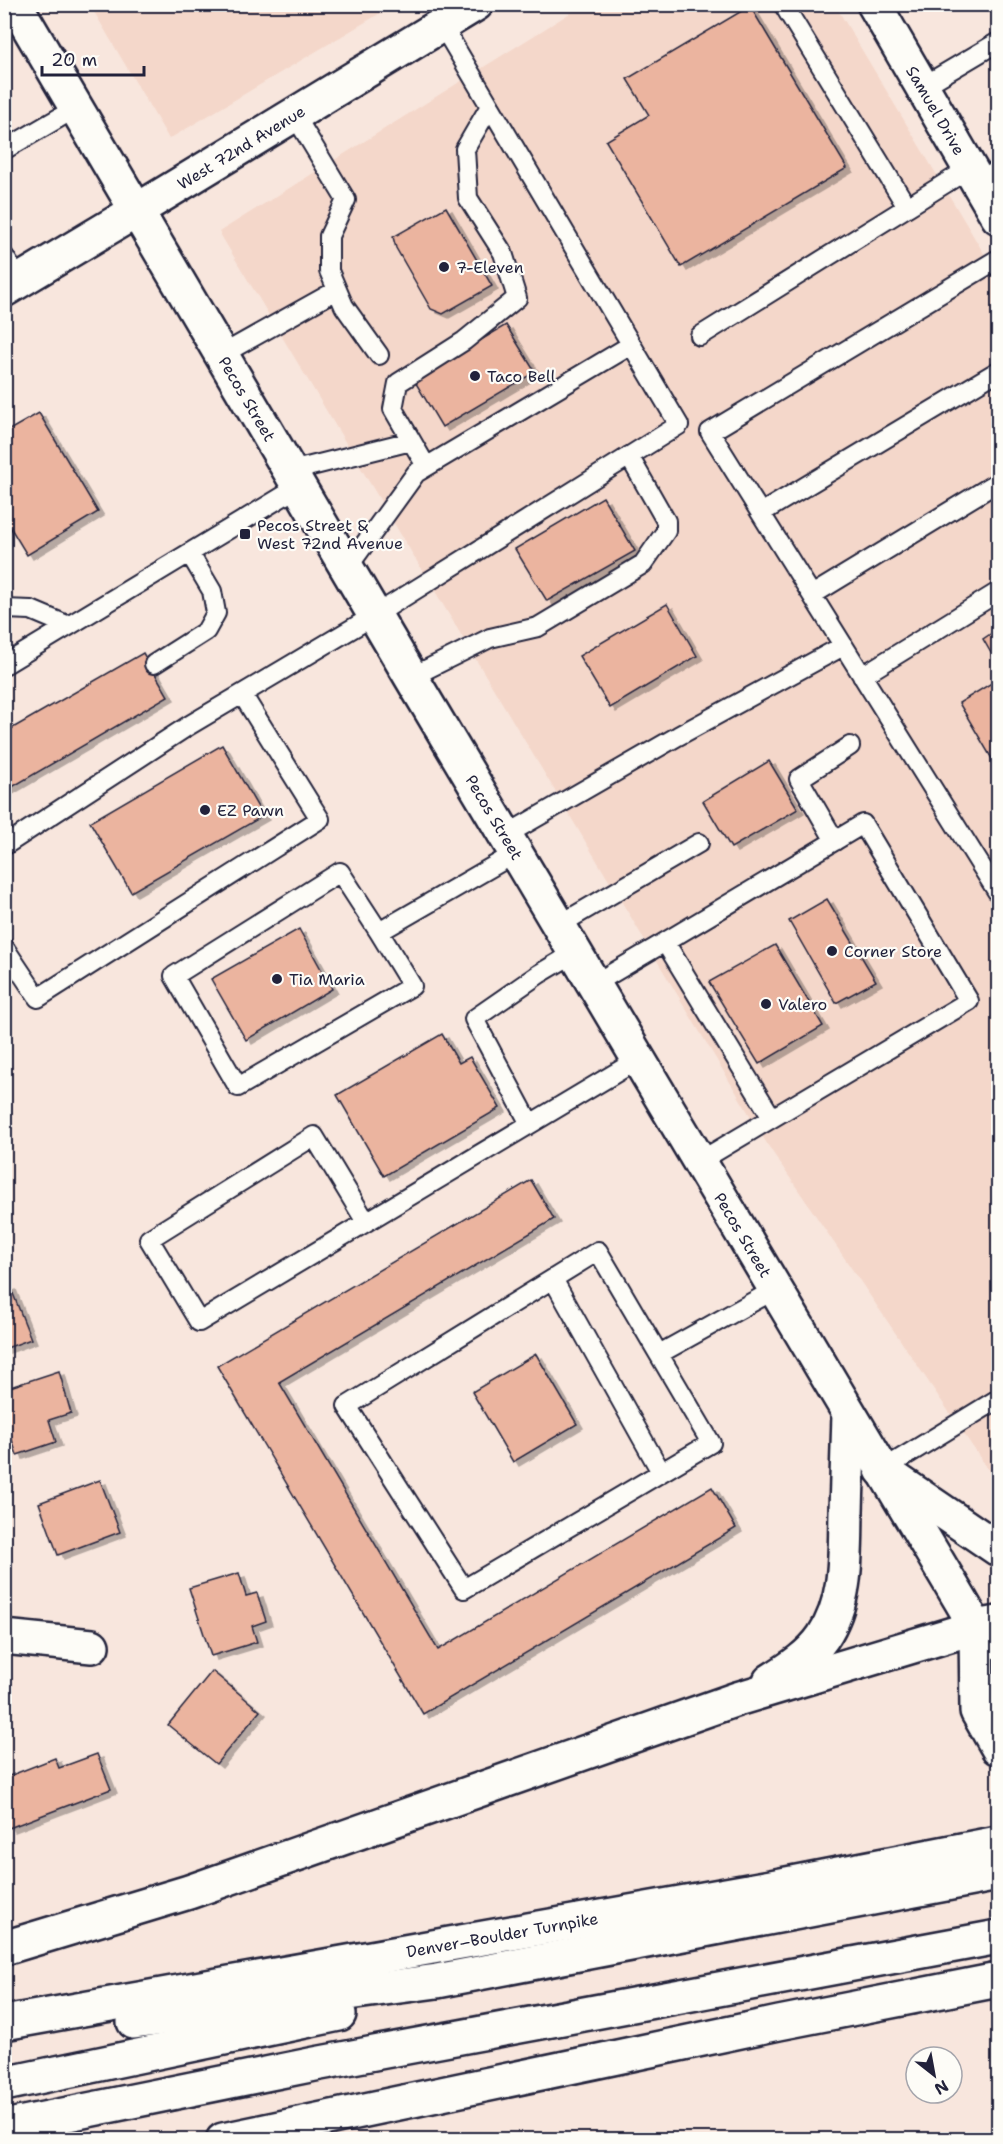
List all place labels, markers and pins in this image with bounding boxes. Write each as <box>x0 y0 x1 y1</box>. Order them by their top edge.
place label: 7-Eleven <box>456 257 524 278</box>
marker: 7-Eleven <box>437 260 451 274</box>
place label: Taco Bell <box>487 366 556 387</box>
marker: Taco Bell <box>468 369 482 383</box>
place label: Pecos Street & West 72nd Avenue <box>257 515 403 554</box>
marker: Pecos Street & West 72nd Avenue <box>238 527 252 541</box>
place label: EZ Pawn <box>217 800 284 821</box>
marker: EZ Pawn <box>198 803 212 817</box>
place label: Corner Store <box>844 941 942 962</box>
marker: Corner Store <box>825 944 839 958</box>
place label: Tia Maria <box>289 969 365 990</box>
marker: Tia Maria <box>270 972 284 986</box>
place label: Valero <box>778 994 827 1015</box>
marker: Valero <box>759 997 773 1011</box>

